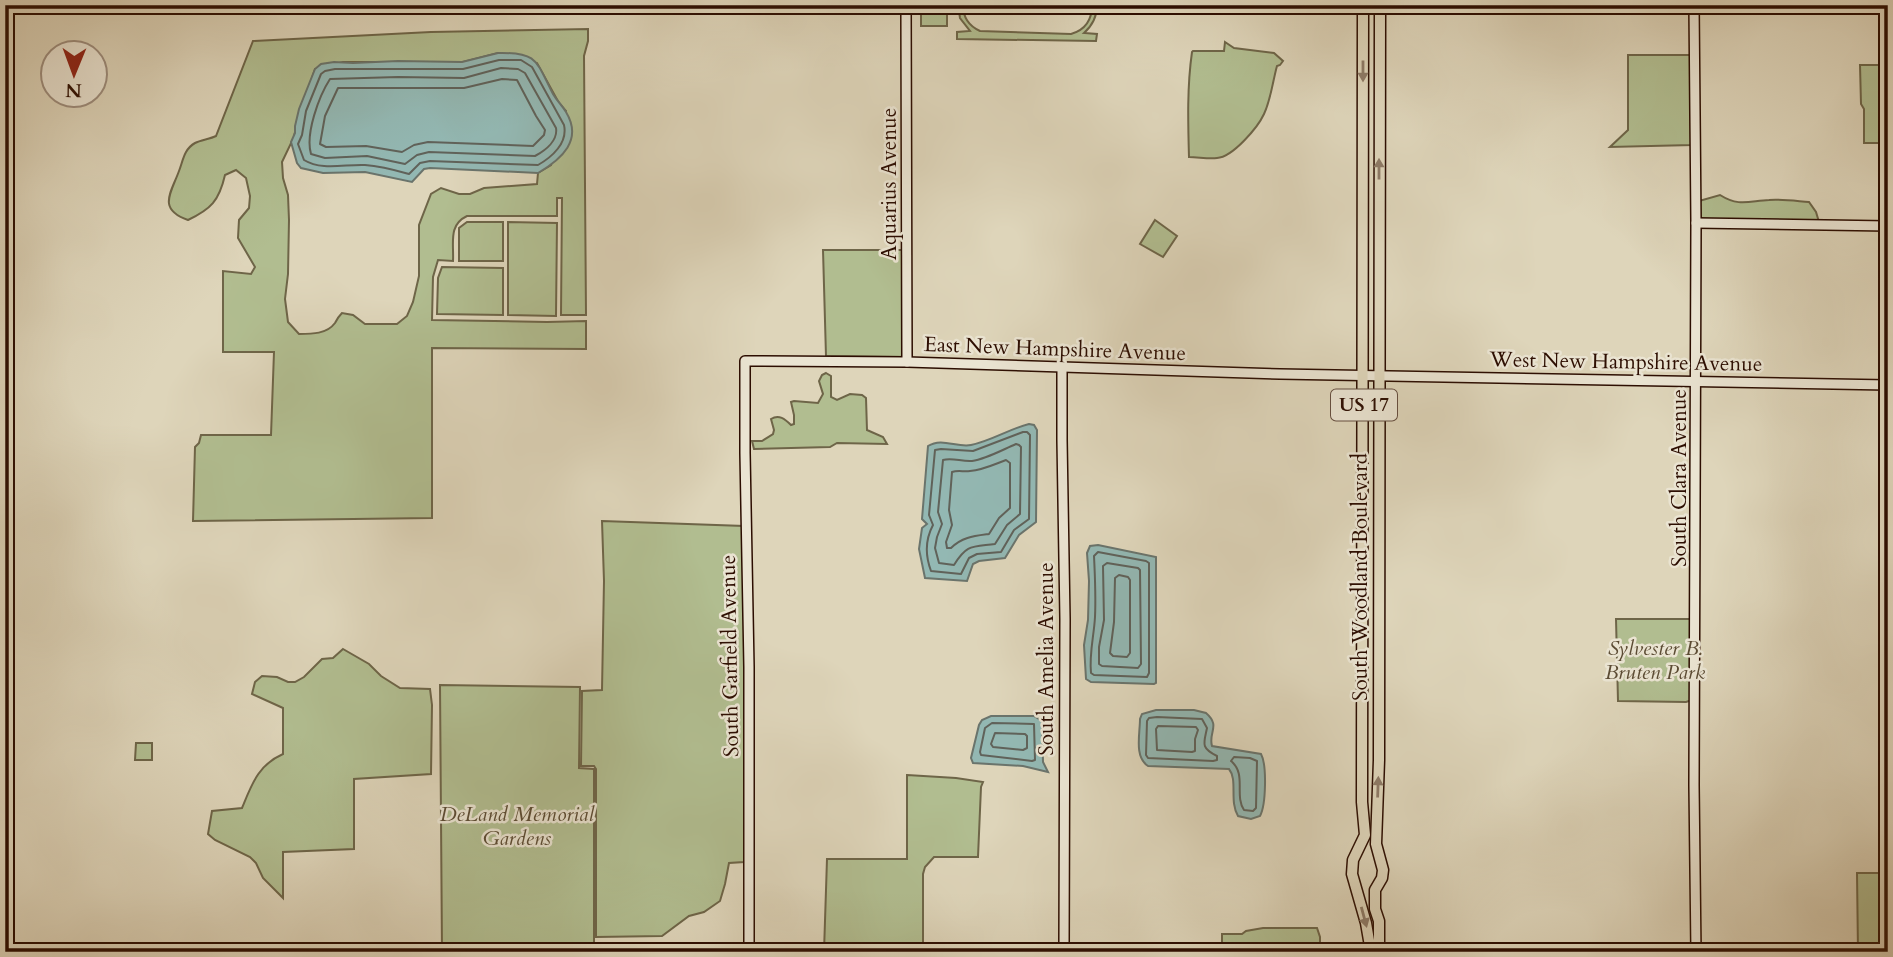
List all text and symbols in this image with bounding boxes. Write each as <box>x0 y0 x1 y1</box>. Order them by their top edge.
north arrow <box>38 38 108 108</box>
one-way arrow <box>1357 60 1369 82</box>
text: N <box>65 77 82 103</box>
street label: Aquarius Avenue <box>875 108 904 260</box>
one-way arrow <box>1373 157 1385 179</box>
street label: East New Hampshire Avenue <box>923 330 1187 368</box>
street label: West New Hampshire Avenue <box>1488 345 1763 379</box>
street label: South Clara Avenue <box>1665 389 1694 567</box>
road number: US 17 <box>1331 390 1397 420</box>
street label: South Woodland Boulevard <box>1346 453 1375 701</box>
street label: South Garfield Avenue <box>714 555 746 757</box>
street label: South Amelia Avenue <box>1032 562 1061 756</box>
park label: Sylvester B. Bruten Park <box>1605 634 1706 687</box>
one-way arrow <box>1372 776 1383 798</box>
park label: DeLand Memorial Gardens <box>440 800 595 853</box>
one-way arrow <box>1360 907 1370 928</box>

